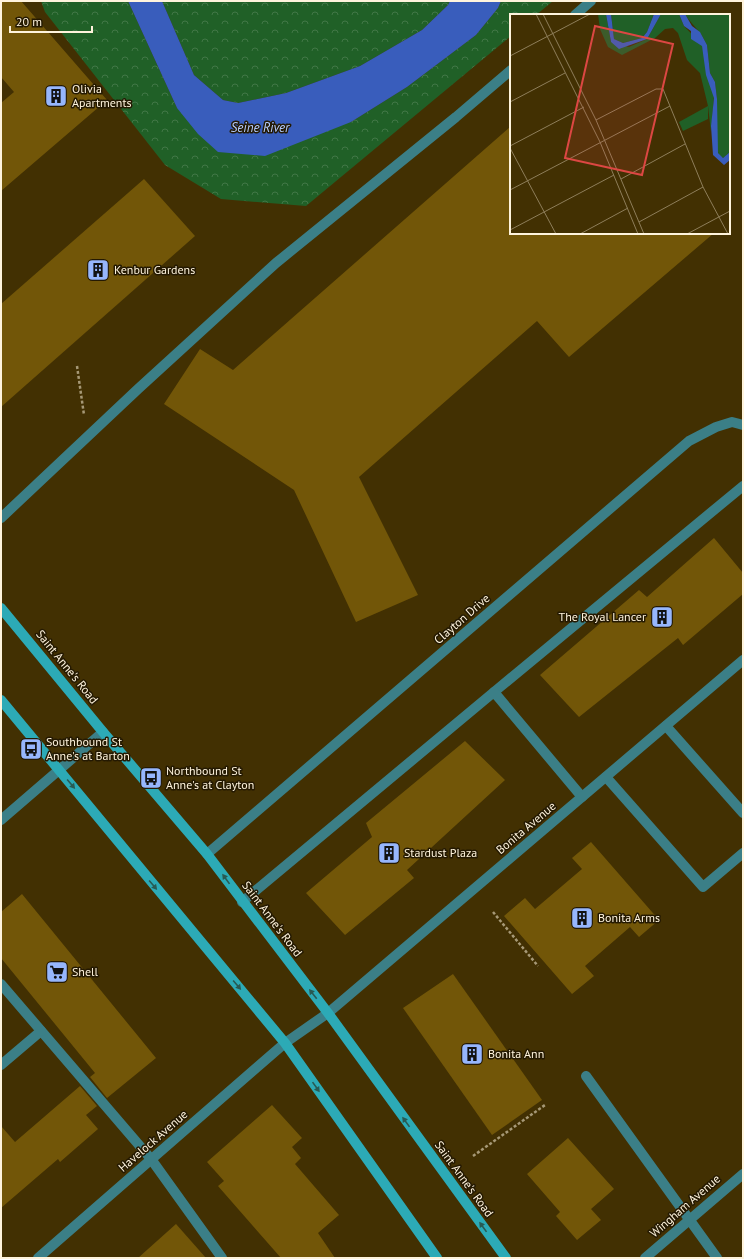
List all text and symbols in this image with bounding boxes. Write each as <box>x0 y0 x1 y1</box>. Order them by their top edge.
scale bar <box>10 8 92 34</box>
text: 20 m <box>16 14 42 29</box>
inset map <box>510 14 730 234</box>
place label: Olivia Apartments <box>72 81 132 110</box>
building icon: Olivia Apartments <box>43 83 69 109</box>
water label: Seine River <box>231 119 290 136</box>
building icon: Kenbur Gardens <box>85 257 111 283</box>
place label: Kenbur Gardens <box>114 262 195 277</box>
street label: Clayton Drive <box>431 590 493 647</box>
building icon: The Royal Lancer <box>649 604 675 630</box>
place label: The Royal Lancer <box>559 609 646 624</box>
street label: Saint Anne's Road <box>33 627 102 707</box>
place label: Southbound St Anne's at Barton <box>46 734 130 763</box>
bus stop icon: Southbound St Anne's at Barton <box>18 736 44 762</box>
place label: Northbound St Anne's at Clayton <box>166 763 254 792</box>
bus stop icon: Northbound St Anne's at Clayton <box>138 765 164 791</box>
one-way arrow <box>66 779 75 790</box>
street label: Bonita Avenue <box>493 798 559 857</box>
building icon: Stardust Plaza <box>376 840 402 866</box>
place label: Stardust Plaza <box>404 845 477 860</box>
one-way arrow <box>222 874 230 885</box>
street label: Saint Anne's Road <box>239 878 306 959</box>
one-way arrow <box>149 879 158 890</box>
building icon: Bonita Arms <box>569 905 595 931</box>
place label: Bonita Arms <box>598 910 660 925</box>
supermarket icon: Shell <box>44 959 70 985</box>
place label: Shell <box>72 964 99 979</box>
one-way arrow <box>232 979 241 990</box>
one-way arrow <box>309 988 317 999</box>
building icon: Bonita Ann <box>459 1041 485 1067</box>
place label: Bonita Ann <box>488 1046 544 1061</box>
one-way arrow <box>312 1082 320 1093</box>
street label: Havelock Avenue <box>115 1106 190 1175</box>
one-way arrow <box>402 1116 410 1127</box>
street label: Saint Anne's Road <box>432 1138 497 1220</box>
street label: Wingham Avenue <box>646 1171 723 1240</box>
one-way arrow <box>479 1221 487 1232</box>

